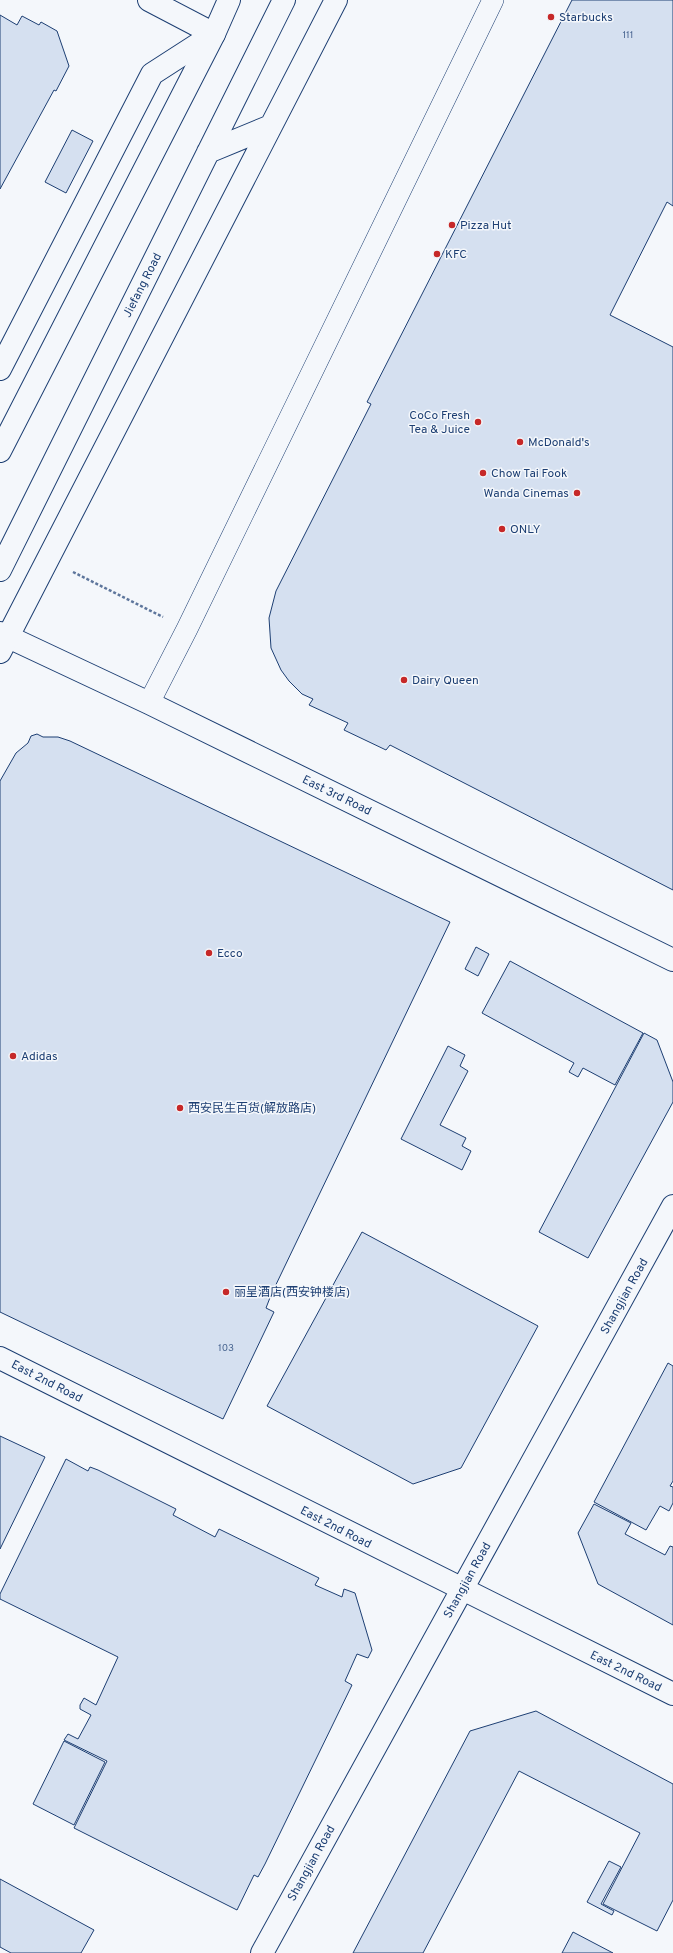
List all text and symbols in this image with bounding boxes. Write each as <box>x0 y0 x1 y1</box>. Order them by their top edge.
place label: Starbucks <box>559 10 613 26</box>
marker: Starbucks <box>546 12 556 22</box>
house number: 111 <box>622 29 634 42</box>
place label: Pizza Hut <box>460 218 512 234</box>
marker: Pizza Hut <box>447 220 457 230</box>
place label: KFC <box>445 247 467 263</box>
marker: KFC <box>432 249 442 259</box>
street label: Jiefang Road <box>120 250 166 321</box>
place label: CoCo Fresh Tea & Juice <box>409 408 470 438</box>
marker: CoCo Fresh Tea & Juice <box>473 417 483 427</box>
place label: McDonald's <box>528 435 590 451</box>
marker: McDonald's <box>515 437 525 447</box>
place label: Chow Tai Fook <box>491 466 567 482</box>
marker: Chow Tai Fook <box>478 468 488 478</box>
place label: Wanda Cinemas <box>483 486 569 502</box>
marker: Wanda Cinemas <box>572 488 582 498</box>
place label: ONLY <box>510 522 541 538</box>
marker: ONLY <box>497 524 507 534</box>
place label: Dairy Queen <box>412 673 479 689</box>
marker: Dairy Queen <box>399 675 409 685</box>
street label: East 3rd Road <box>299 772 374 820</box>
place label: Ecco <box>217 946 243 962</box>
marker: Ecco <box>204 948 214 958</box>
place label: Adidas <box>21 1049 58 1065</box>
marker: Adidas <box>8 1051 18 1061</box>
place label: 西安民生百货(解放路店) <box>188 1101 316 1117</box>
marker: 西安民生百货(解放路店) <box>175 1103 185 1113</box>
street label: Shangjian Road <box>597 1256 652 1337</box>
place label: 丽呈酒店(西安钟楼店) <box>234 1285 350 1301</box>
marker: 丽呈酒店(西安钟楼店) <box>221 1287 231 1297</box>
house number: 103 <box>218 1342 234 1355</box>
street label: East 2nd Road <box>8 1357 85 1407</box>
street label: East 2nd Road <box>297 1503 374 1553</box>
street label: Shangjian Road <box>440 1540 495 1621</box>
street label: East 2nd Road <box>587 1648 664 1696</box>
street label: Shangjian Road <box>284 1823 339 1904</box>

